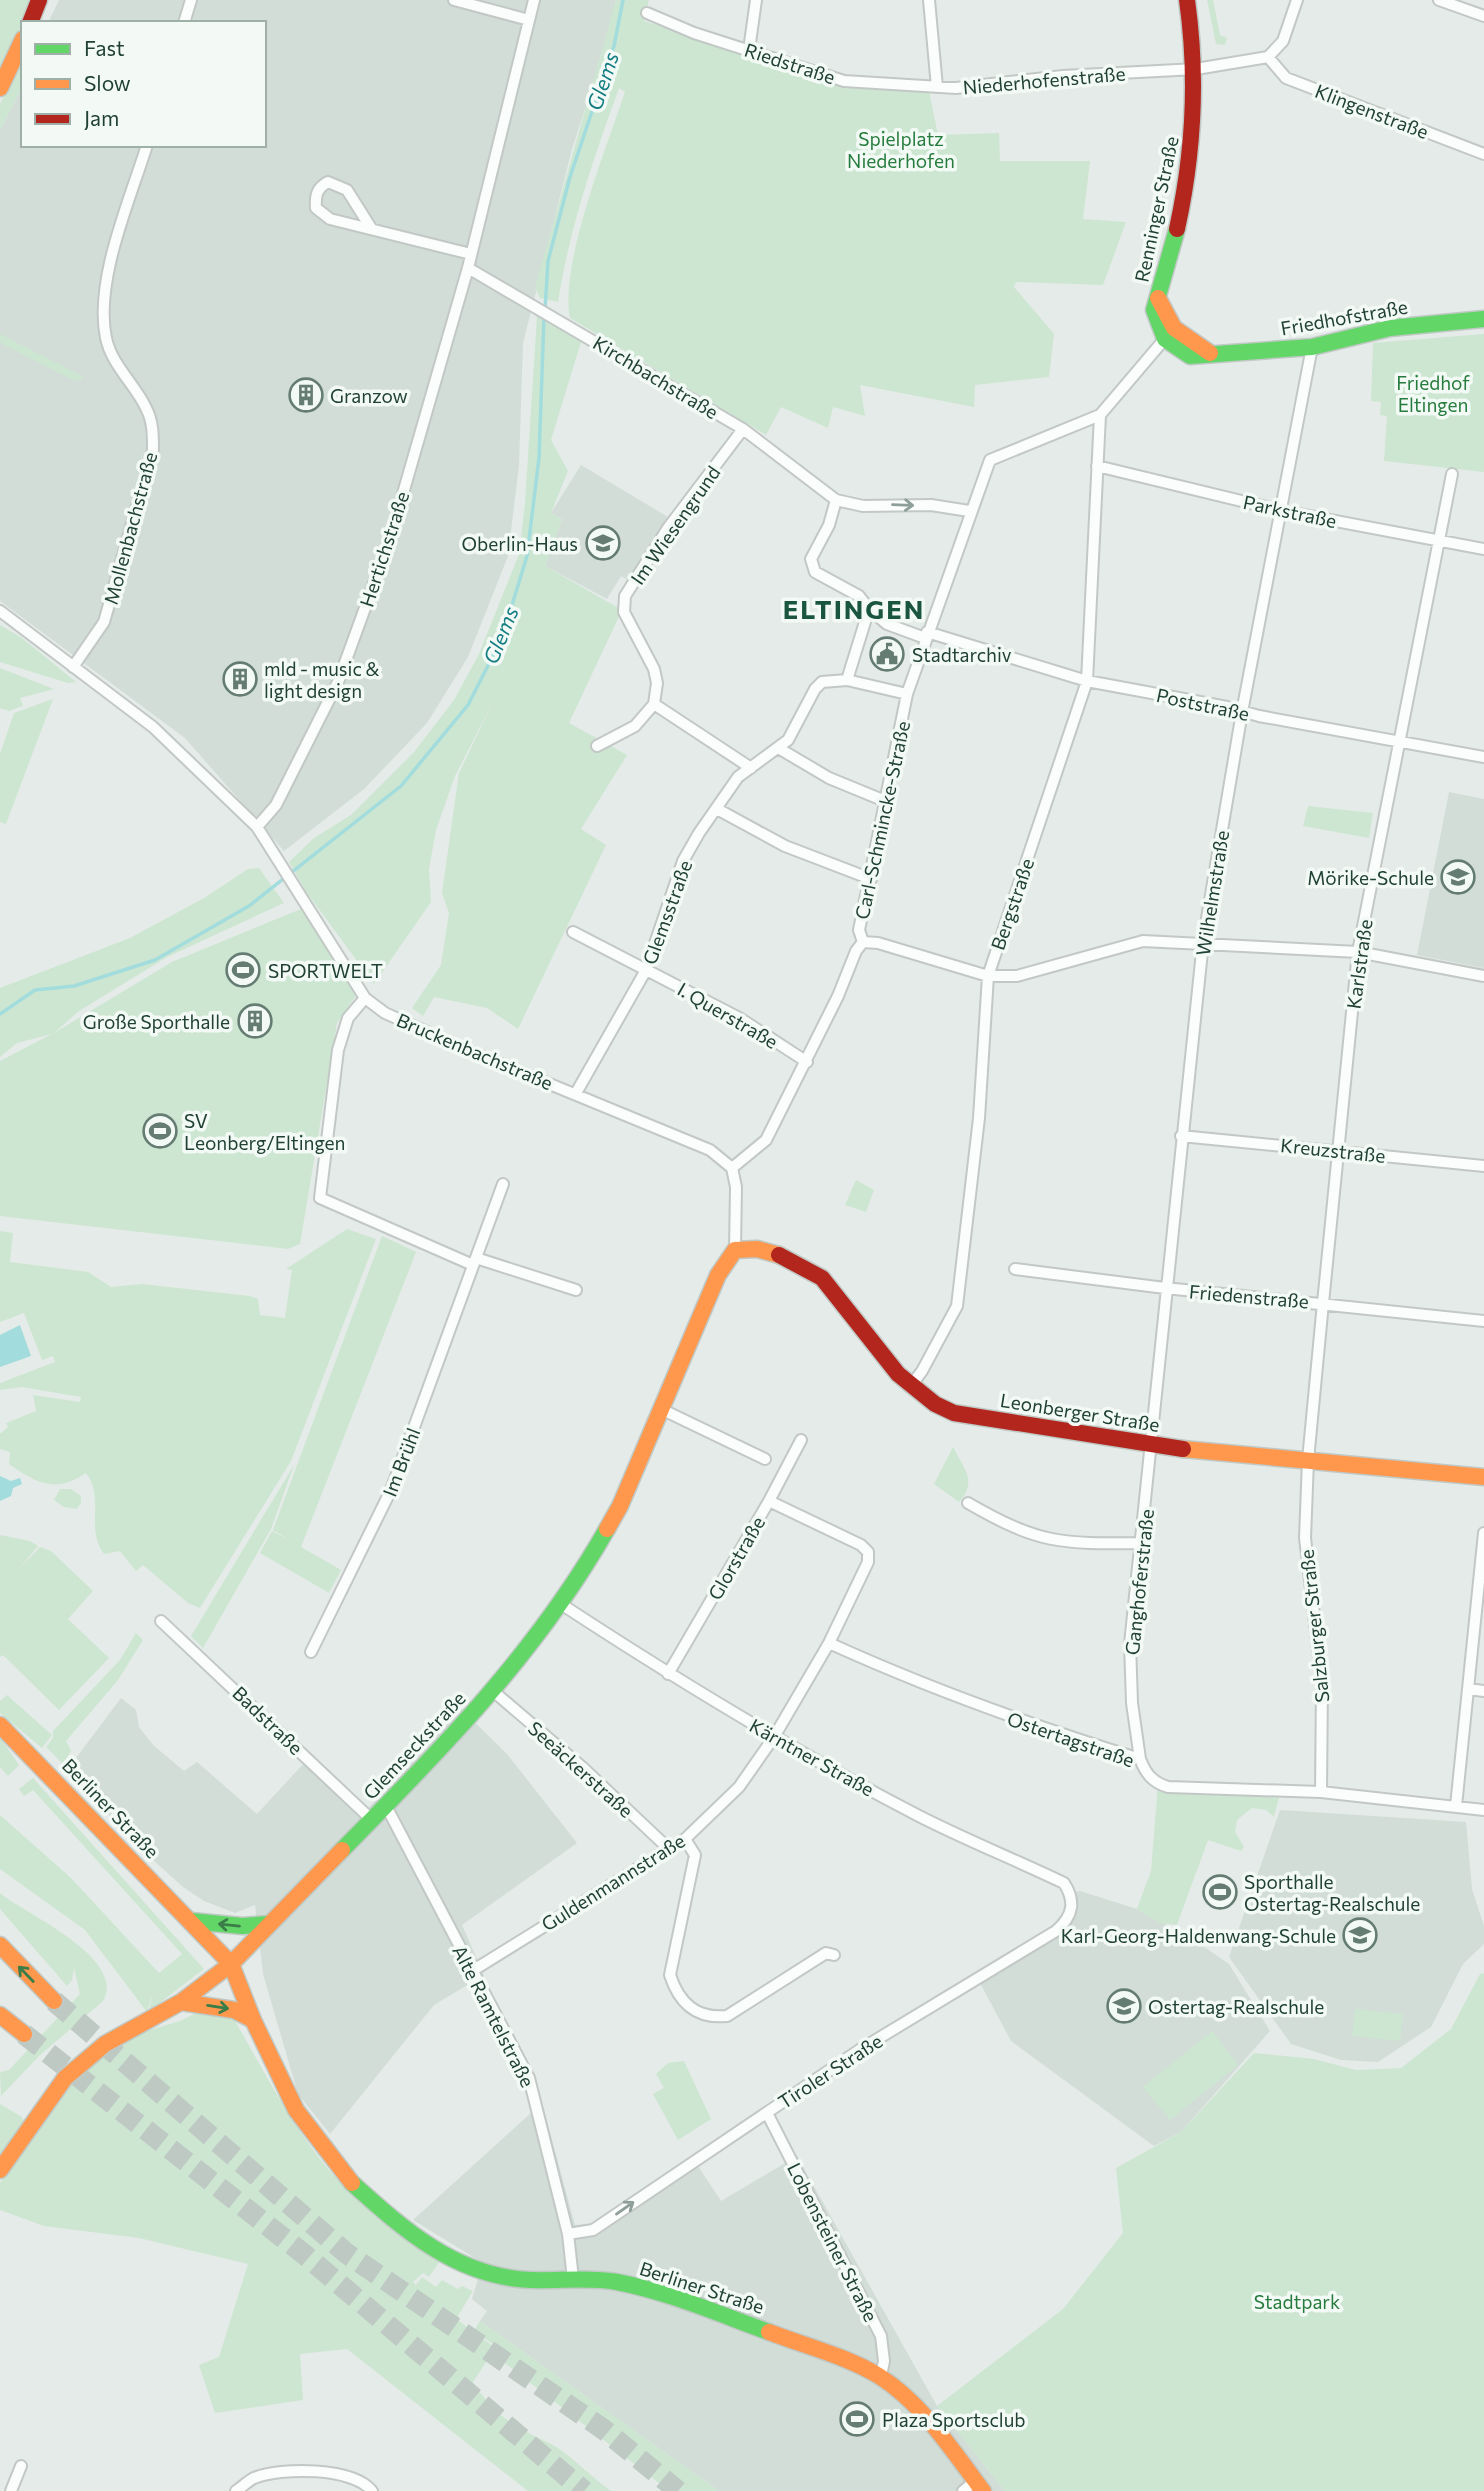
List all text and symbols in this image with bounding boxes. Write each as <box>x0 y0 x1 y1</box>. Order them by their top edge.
legend <box>21 21 266 147</box>
text: Fast <box>84 35 125 60</box>
street label: Riedstraße <box>742 38 838 88</box>
water label: Glems <box>581 49 623 113</box>
street label: Niederhofenstraße <box>962 61 1126 99</box>
text: Slow <box>84 70 131 95</box>
street label: Klingenstraße <box>1312 79 1432 143</box>
text: Jam <box>84 105 119 130</box>
park label: Spielplatz Niederhofen <box>847 127 955 172</box>
street label: Renninger Straße <box>1129 134 1183 284</box>
street label: Friedhofstraße <box>1279 295 1409 339</box>
street label: Kirchbachstraße <box>589 331 723 423</box>
park label: Friedhof Eltingen <box>1396 371 1470 416</box>
building icon: Granzow <box>287 376 325 414</box>
place label: Granzow <box>330 384 408 407</box>
street label: Mollenbachstraße <box>99 449 161 607</box>
street label: Im Wiesengrund <box>626 461 724 589</box>
street label: Hertichstraße <box>355 488 413 610</box>
street label: Parkstraße <box>1241 490 1339 532</box>
one-way arrow <box>891 499 914 512</box>
school or university icon: Oberlin-Haus <box>584 524 622 562</box>
place label: Oberlin-Haus <box>462 532 578 555</box>
district label: ELTINGEN <box>783 593 925 624</box>
water label: Glems <box>477 603 523 667</box>
public building icon: Stadtarchiv <box>868 635 906 673</box>
place label: Stadtarchiv <box>912 643 1012 666</box>
place label: mld - music & light design <box>264 657 379 702</box>
building icon: mld - music & light design <box>221 660 259 698</box>
street label: Poststraße <box>1154 683 1252 725</box>
street label: Carl-Schmincke-Straße <box>850 719 914 921</box>
street label: Wilhelmstraße <box>1191 829 1233 957</box>
street label: Bergstraße <box>986 855 1038 953</box>
street label: Glemsstraße <box>638 857 696 967</box>
school or university icon: Mörike-Schule <box>1439 858 1477 896</box>
place label: Mörike-Schule <box>1307 866 1434 889</box>
street label: Karlstraße <box>1341 918 1377 1010</box>
sports icon: SPORTWELT <box>224 951 262 989</box>
place label: SPORTWELT <box>268 959 383 982</box>
street label: I. Querstraße <box>674 977 782 1053</box>
building icon: Große Sporthalle <box>236 1002 274 1040</box>
street label: Bruckenbachstraße <box>393 1008 557 1094</box>
place label: Große Sporthalle <box>83 1010 230 1033</box>
place label: SV Leonberg/Eltingen <box>184 1109 345 1154</box>
sports icon: SV Leonberg/Eltingen <box>141 1112 179 1150</box>
street label: Kreuzstraße <box>1279 1133 1387 1167</box>
street label: Friedenstraße <box>1188 1279 1310 1313</box>
street label: Leonberger Straße <box>999 1388 1161 1436</box>
street label: Im Brühl <box>377 1424 425 1500</box>
street label: Ganghoferstraße <box>1120 1508 1158 1656</box>
street label: Glorstraße <box>703 1512 769 1604</box>
street label: Salzburger Straße <box>1295 1548 1333 1704</box>
street label: Badstraße <box>228 1681 308 1759</box>
street label: Glemseckstraße <box>358 1686 470 1804</box>
street label: Ostertagstraße <box>1005 1707 1137 1771</box>
street label: Kärntner Straße <box>746 1713 878 1801</box>
street label: Seeäckerstraße <box>524 1716 638 1822</box>
street label: Berliner Straße <box>58 1753 164 1863</box>
street label: Guldenmannstraße <box>537 1829 689 1935</box>
place label: Sporthalle Ostertag-Realschule <box>1244 1870 1420 1915</box>
sports icon: Sporthalle Ostertag-Realschule <box>1201 1873 1239 1911</box>
school or university icon: Karl-Georg-Haldenwang-Schule <box>1341 1916 1379 1954</box>
one-way arrow <box>218 1918 241 1931</box>
place label: Karl-Georg-Haldenwang-Schule <box>1061 1924 1336 1947</box>
street label: Alte Ramtelstraße <box>448 1941 540 2091</box>
one-way arrow <box>18 1966 35 1983</box>
school or university icon: Ostertag-Realschule <box>1105 1987 1143 2025</box>
place label: Ostertag-Realschule <box>1148 1995 1324 2018</box>
one-way arrow <box>206 2001 229 2014</box>
street label: Tiroler Straße <box>774 2029 886 2113</box>
street label: Lobensteiner Straße <box>783 2159 883 2325</box>
one-way arrow <box>615 2201 634 2215</box>
street label: Berliner Straße <box>637 2256 767 2318</box>
park label: Stadtpark <box>1254 2290 1340 2313</box>
sports icon: Plaza Sportsclub <box>838 2400 876 2438</box>
place label: Plaza Sportsclub <box>882 2408 1026 2431</box>

